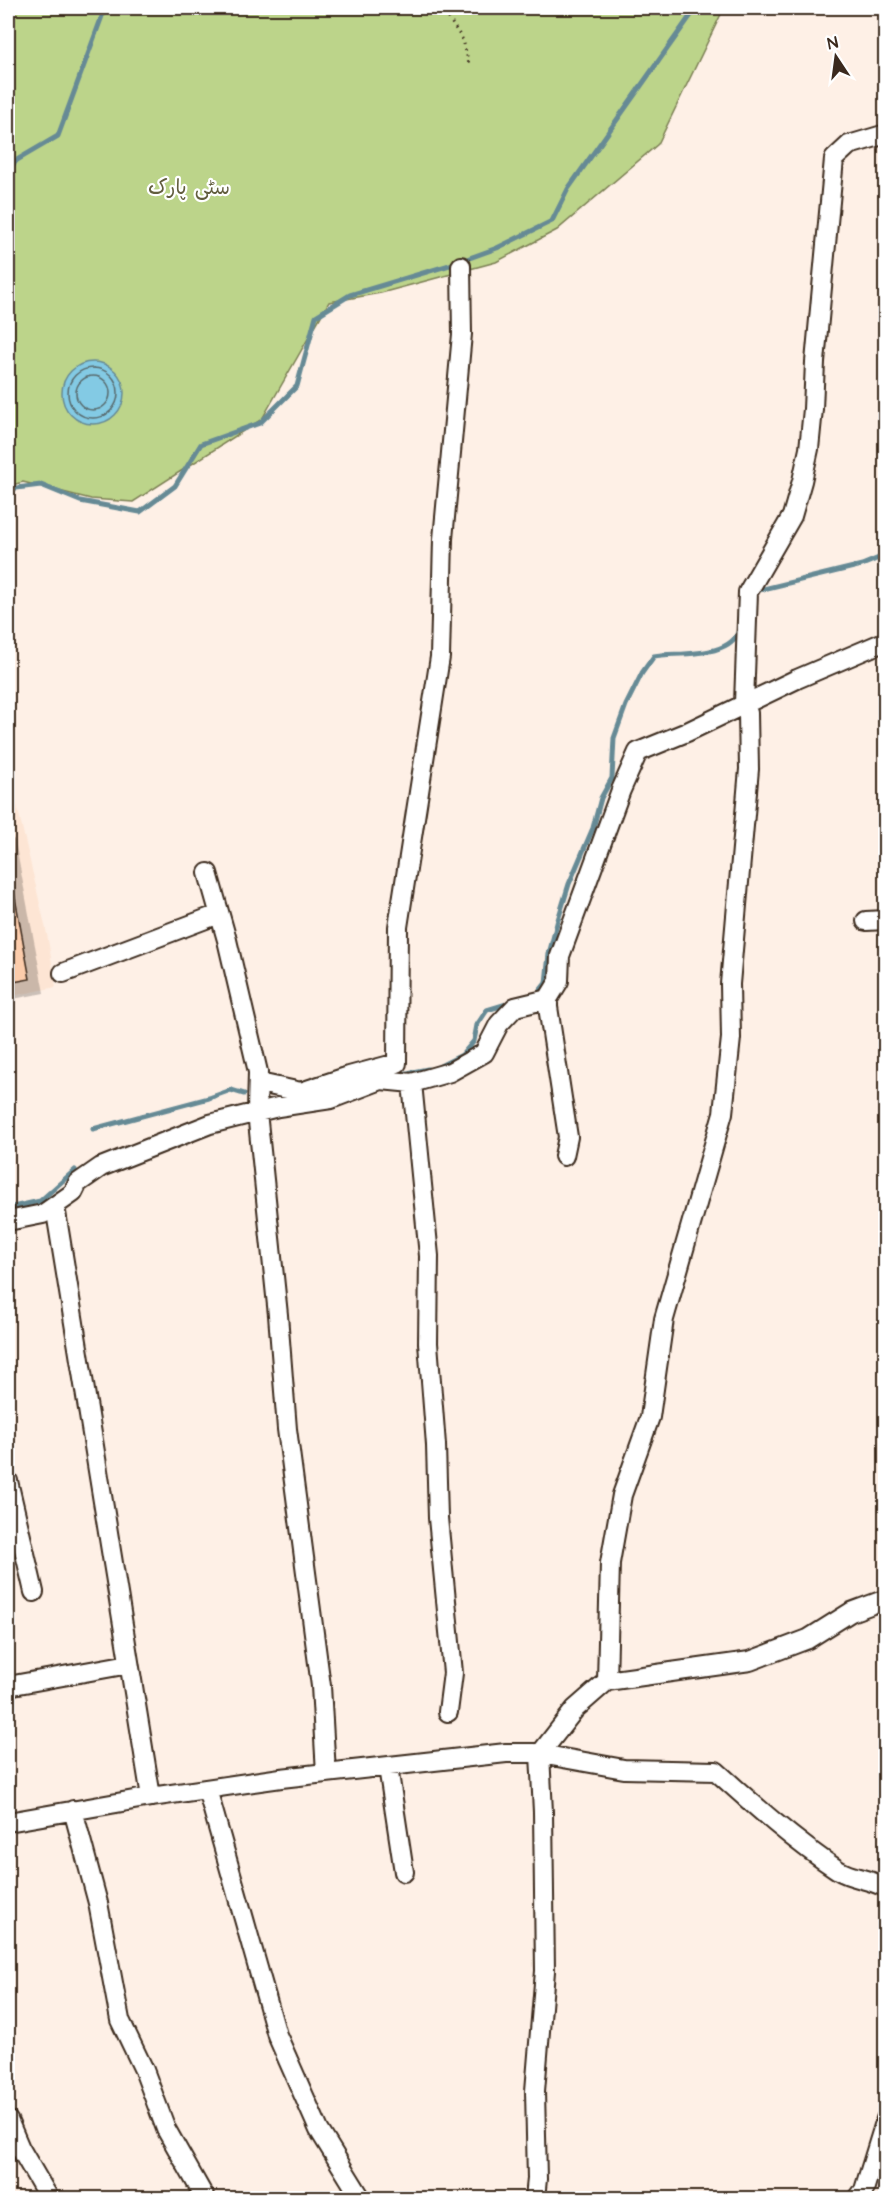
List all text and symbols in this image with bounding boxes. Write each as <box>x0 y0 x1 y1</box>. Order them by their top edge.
north arrow <box>806 27 866 87</box>
text: N <box>825 32 840 55</box>
park label: سٹی پارک <box>148 174 230 202</box>

